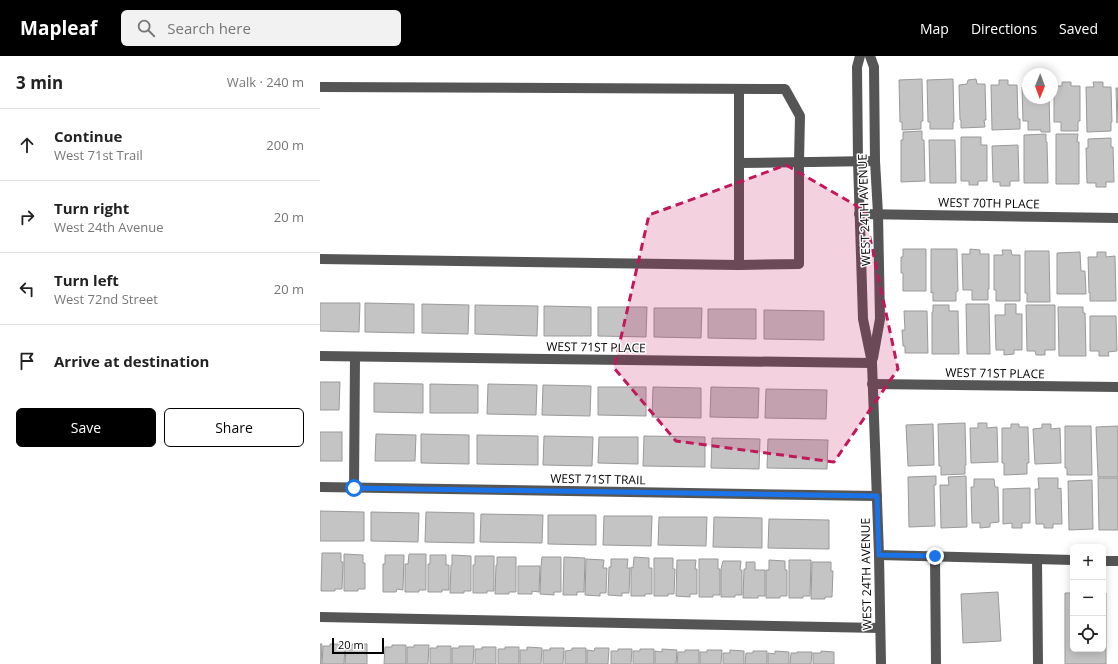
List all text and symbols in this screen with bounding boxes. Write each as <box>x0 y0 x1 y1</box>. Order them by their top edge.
search box <box>121 10 401 46</box>
text: Mapleaf <box>20 15 97 41</box>
icon: search <box>135 17 157 39</box>
text: Search here <box>167 18 251 38</box>
text: Map <box>920 19 949 38</box>
text: Directions <box>971 19 1037 38</box>
text: Saved <box>1059 19 1098 38</box>
north arrow <box>1022 68 1058 104</box>
text: 3 min <box>16 71 63 94</box>
text: Walk · 240 m <box>227 73 304 91</box>
text: Continue <box>54 126 122 146</box>
icon: ahead <box>16 134 38 156</box>
text: 200 m <box>266 136 304 154</box>
text: West 71st Trail <box>54 146 143 164</box>
street label: WEST 24TH AVENUE <box>854 154 874 266</box>
street label: WEST 70TH PLACE <box>938 194 1040 212</box>
text: Turn right <box>54 198 129 218</box>
icon: right <box>16 206 38 228</box>
text: 20 m <box>274 208 304 226</box>
text: West 24th Avenue <box>54 218 164 236</box>
text: Turn left <box>54 270 119 290</box>
icon: left <box>16 278 38 300</box>
text: 20 m <box>274 280 304 298</box>
text: West 72nd Street <box>54 290 158 308</box>
street label: WEST 71ST PLACE <box>546 338 646 356</box>
icon: arrive <box>16 350 38 372</box>
text: Arrive at destination <box>54 351 209 371</box>
street label: WEST 71ST PLACE <box>945 364 1045 382</box>
button: Save <box>16 408 156 447</box>
button: Share <box>164 408 304 447</box>
street label: WEST 71ST TRAIL <box>550 470 646 488</box>
route start <box>345 479 363 497</box>
street label: WEST 24TH AVENUE <box>857 518 875 630</box>
map controls <box>1070 544 1106 652</box>
button: + <box>1070 544 1106 580</box>
route end <box>926 547 944 565</box>
button: − <box>1070 580 1106 616</box>
button: locate <box>1070 616 1106 652</box>
scale bar <box>332 636 384 655</box>
text: 20 m <box>338 637 364 652</box>

